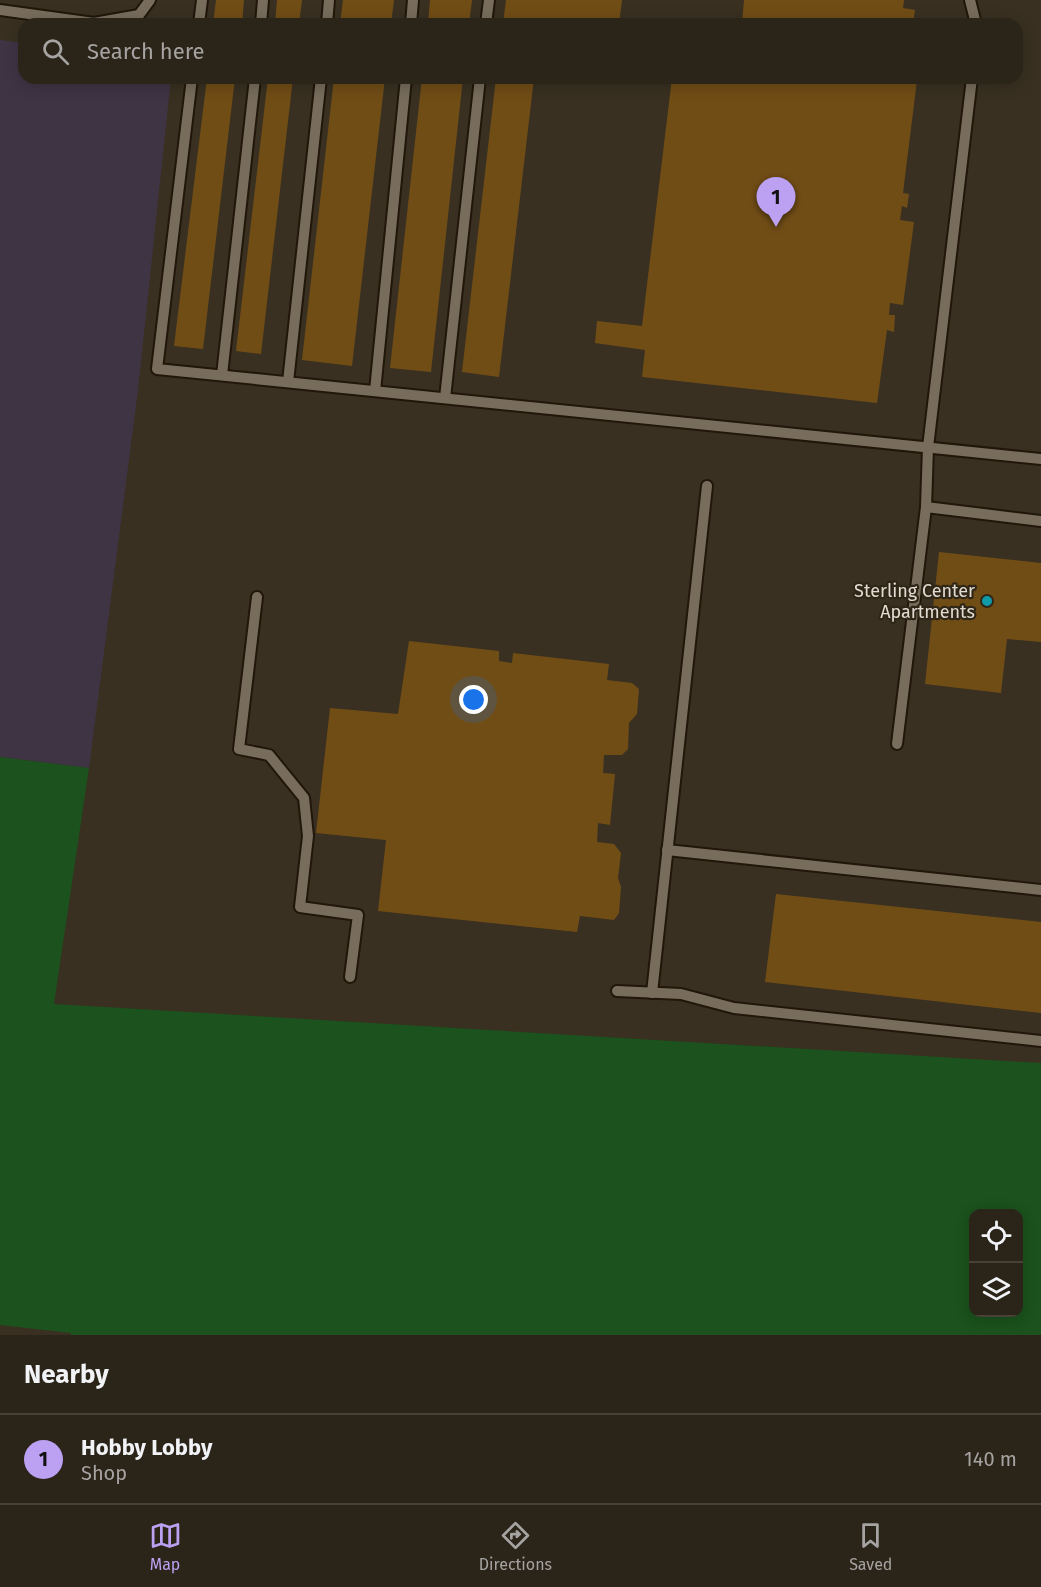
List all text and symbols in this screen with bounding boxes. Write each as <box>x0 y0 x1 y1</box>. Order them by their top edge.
search box <box>18 18 1023 84</box>
icon: search <box>39 35 72 68</box>
text: Search here <box>87 38 205 65</box>
pin: 1 <box>756 178 796 227</box>
place label: Sterling Center Apartments <box>854 580 975 623</box>
marker: Sterling Center Apartments <box>980 594 994 608</box>
your location <box>459 685 488 714</box>
map controls <box>969 1209 1023 1317</box>
button: locate <box>969 1209 1023 1263</box>
button: layers <box>969 1263 1023 1317</box>
text: Nearby <box>24 1359 109 1390</box>
text: Hobby Lobby <box>81 1434 212 1461</box>
text: 1 <box>39 1447 48 1471</box>
text: 140 m <box>964 1447 1017 1471</box>
text: Shop <box>81 1461 127 1485</box>
tab: Map <box>149 1519 182 1574</box>
tab: Directions <box>479 1519 552 1574</box>
tab: Saved <box>849 1519 892 1574</box>

